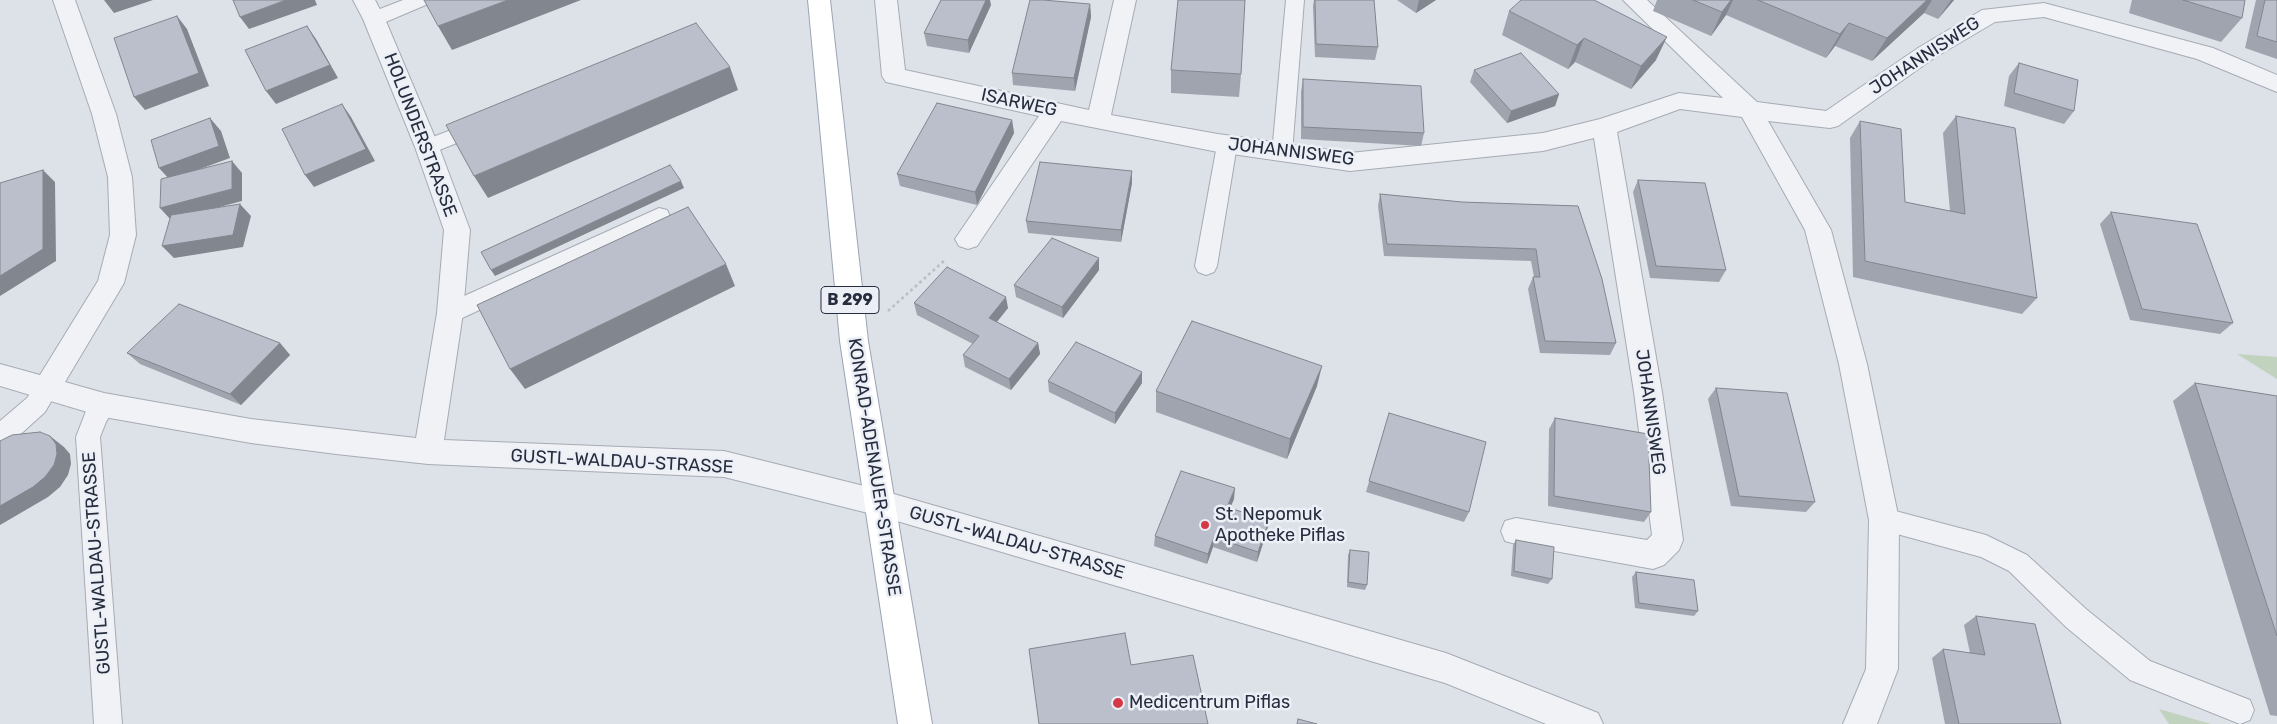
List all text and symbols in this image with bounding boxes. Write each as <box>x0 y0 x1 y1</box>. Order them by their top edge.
street label: JOHANNISWEG <box>1866 12 1984 100</box>
street label: HOLUNDERSTRASSE <box>379 50 461 220</box>
street label: ISARWEG <box>979 84 1059 122</box>
street label: JOHANNISWEG <box>1227 134 1355 170</box>
road number: B 299 <box>821 286 879 314</box>
street label: KONRAD-ADENAUER-STRASSE <box>843 336 905 598</box>
street label: JOHANNISWEG <box>1630 348 1670 476</box>
street label: GUSTL-WALDAU-STRASSE <box>510 445 734 479</box>
street label: GUSTL-WALDAU-STRASSE <box>78 451 116 675</box>
street label: GUSTL-WALDAU-STRASSE <box>907 502 1127 584</box>
place label: St. Nepomuk Apotheke Piflas <box>1215 504 1345 546</box>
marker: St. Nepomuk Apotheke Piflas <box>1199 519 1211 531</box>
place label: Medicentrum Piflas <box>1129 692 1290 714</box>
marker: Medicentrum Piflas <box>1111 696 1125 710</box>

